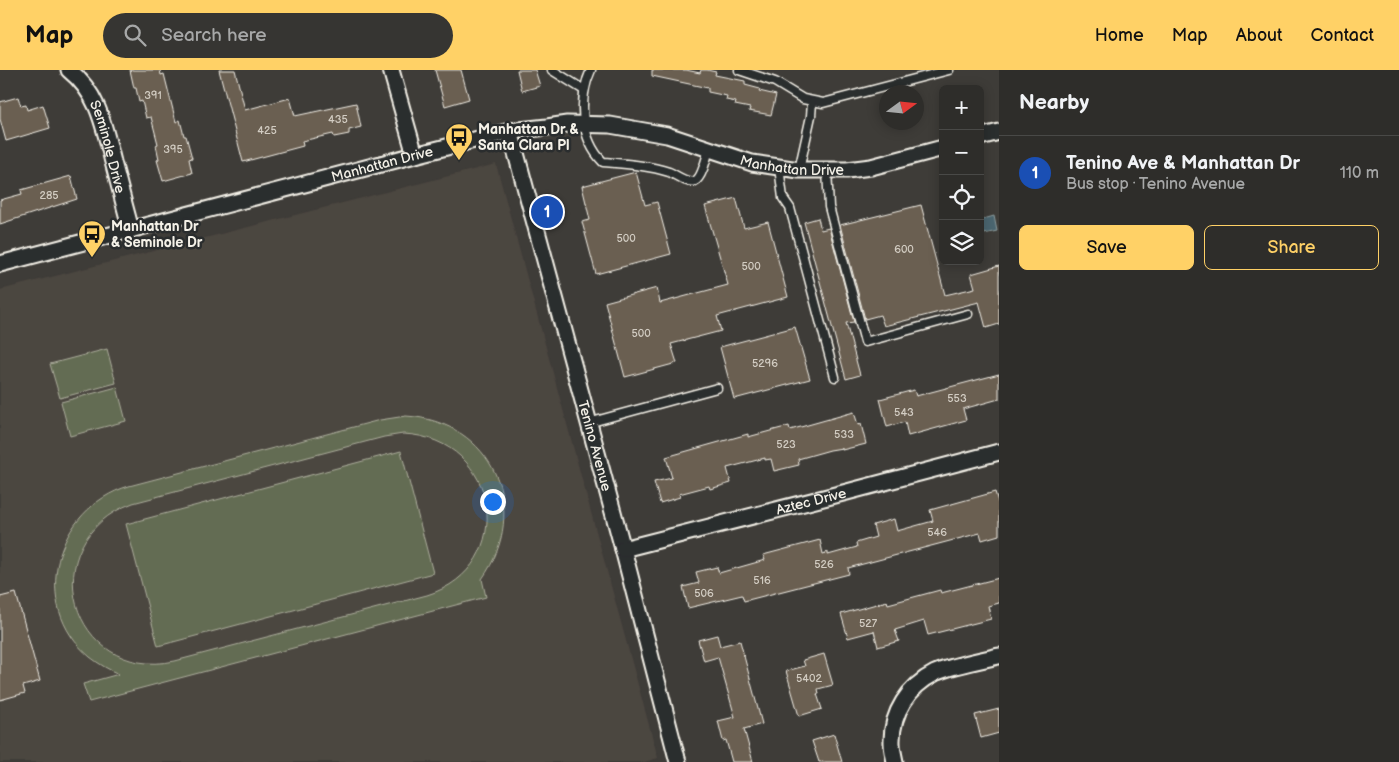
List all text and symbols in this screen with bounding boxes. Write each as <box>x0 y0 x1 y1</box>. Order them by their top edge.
search box <box>103 13 453 58</box>
text: Map <box>25 21 73 50</box>
icon: search <box>121 21 149 49</box>
text: Search here <box>161 24 267 47</box>
text: Home <box>1095 25 1144 46</box>
text: Map <box>1172 25 1208 46</box>
text: About <box>1236 25 1283 46</box>
text: Contact <box>1311 25 1374 46</box>
north arrow <box>879 85 924 130</box>
map controls <box>939 85 984 265</box>
button: + <box>939 85 984 130</box>
house number: 391 <box>144 89 162 102</box>
text: Nearby <box>1019 90 1089 115</box>
street label: Seminole Drive <box>86 97 129 195</box>
house number: 435 <box>328 113 348 126</box>
place label: Manhattan Dr & Santa Clara Pl <box>478 121 579 154</box>
bus stop icon: Manhattan Dr & Santa Clara Pl <box>444 122 474 161</box>
house number: 425 <box>257 124 277 137</box>
button: − <box>939 130 984 175</box>
street label: Manhattan Drive <box>329 142 435 185</box>
house number: 395 <box>163 143 183 156</box>
street label: Manhattan Drive <box>738 151 844 179</box>
text: Tenino Ave & Manhattan Dr <box>1066 152 1300 175</box>
text: 1 <box>1032 164 1038 183</box>
text: 110 m <box>1340 164 1379 183</box>
button: locate <box>939 175 984 220</box>
text: Bus stop · Tenino Avenue <box>1066 175 1245 194</box>
house number: 285 <box>39 189 59 202</box>
pin: 1 <box>531 193 563 231</box>
place label: Manhattan Dr & Seminole Dr <box>111 218 203 251</box>
bus stop icon: Manhattan Dr & Seminole Dr <box>77 219 107 258</box>
button: layers <box>939 220 984 265</box>
button: Save <box>1019 225 1194 270</box>
button: Share <box>1204 225 1379 270</box>
house number: 500 <box>616 232 636 245</box>
house number: 600 <box>894 243 914 256</box>
house number: 500 <box>741 260 761 273</box>
house number: 500 <box>631 327 651 340</box>
house number: 5296 <box>752 357 778 370</box>
house number: 553 <box>947 392 967 405</box>
street label: Tenino Avenue <box>575 399 615 493</box>
house number: 543 <box>894 406 914 419</box>
house number: 533 <box>834 428 854 441</box>
house number: 523 <box>776 438 796 451</box>
street label: Aztec Drive <box>774 484 848 518</box>
your location <box>480 489 506 515</box>
house number: 546 <box>927 526 947 539</box>
house number: 526 <box>814 558 834 571</box>
house number: 516 <box>753 574 771 587</box>
house number: 506 <box>694 587 714 600</box>
house number: 527 <box>859 617 878 630</box>
house number: 5402 <box>796 672 822 685</box>

